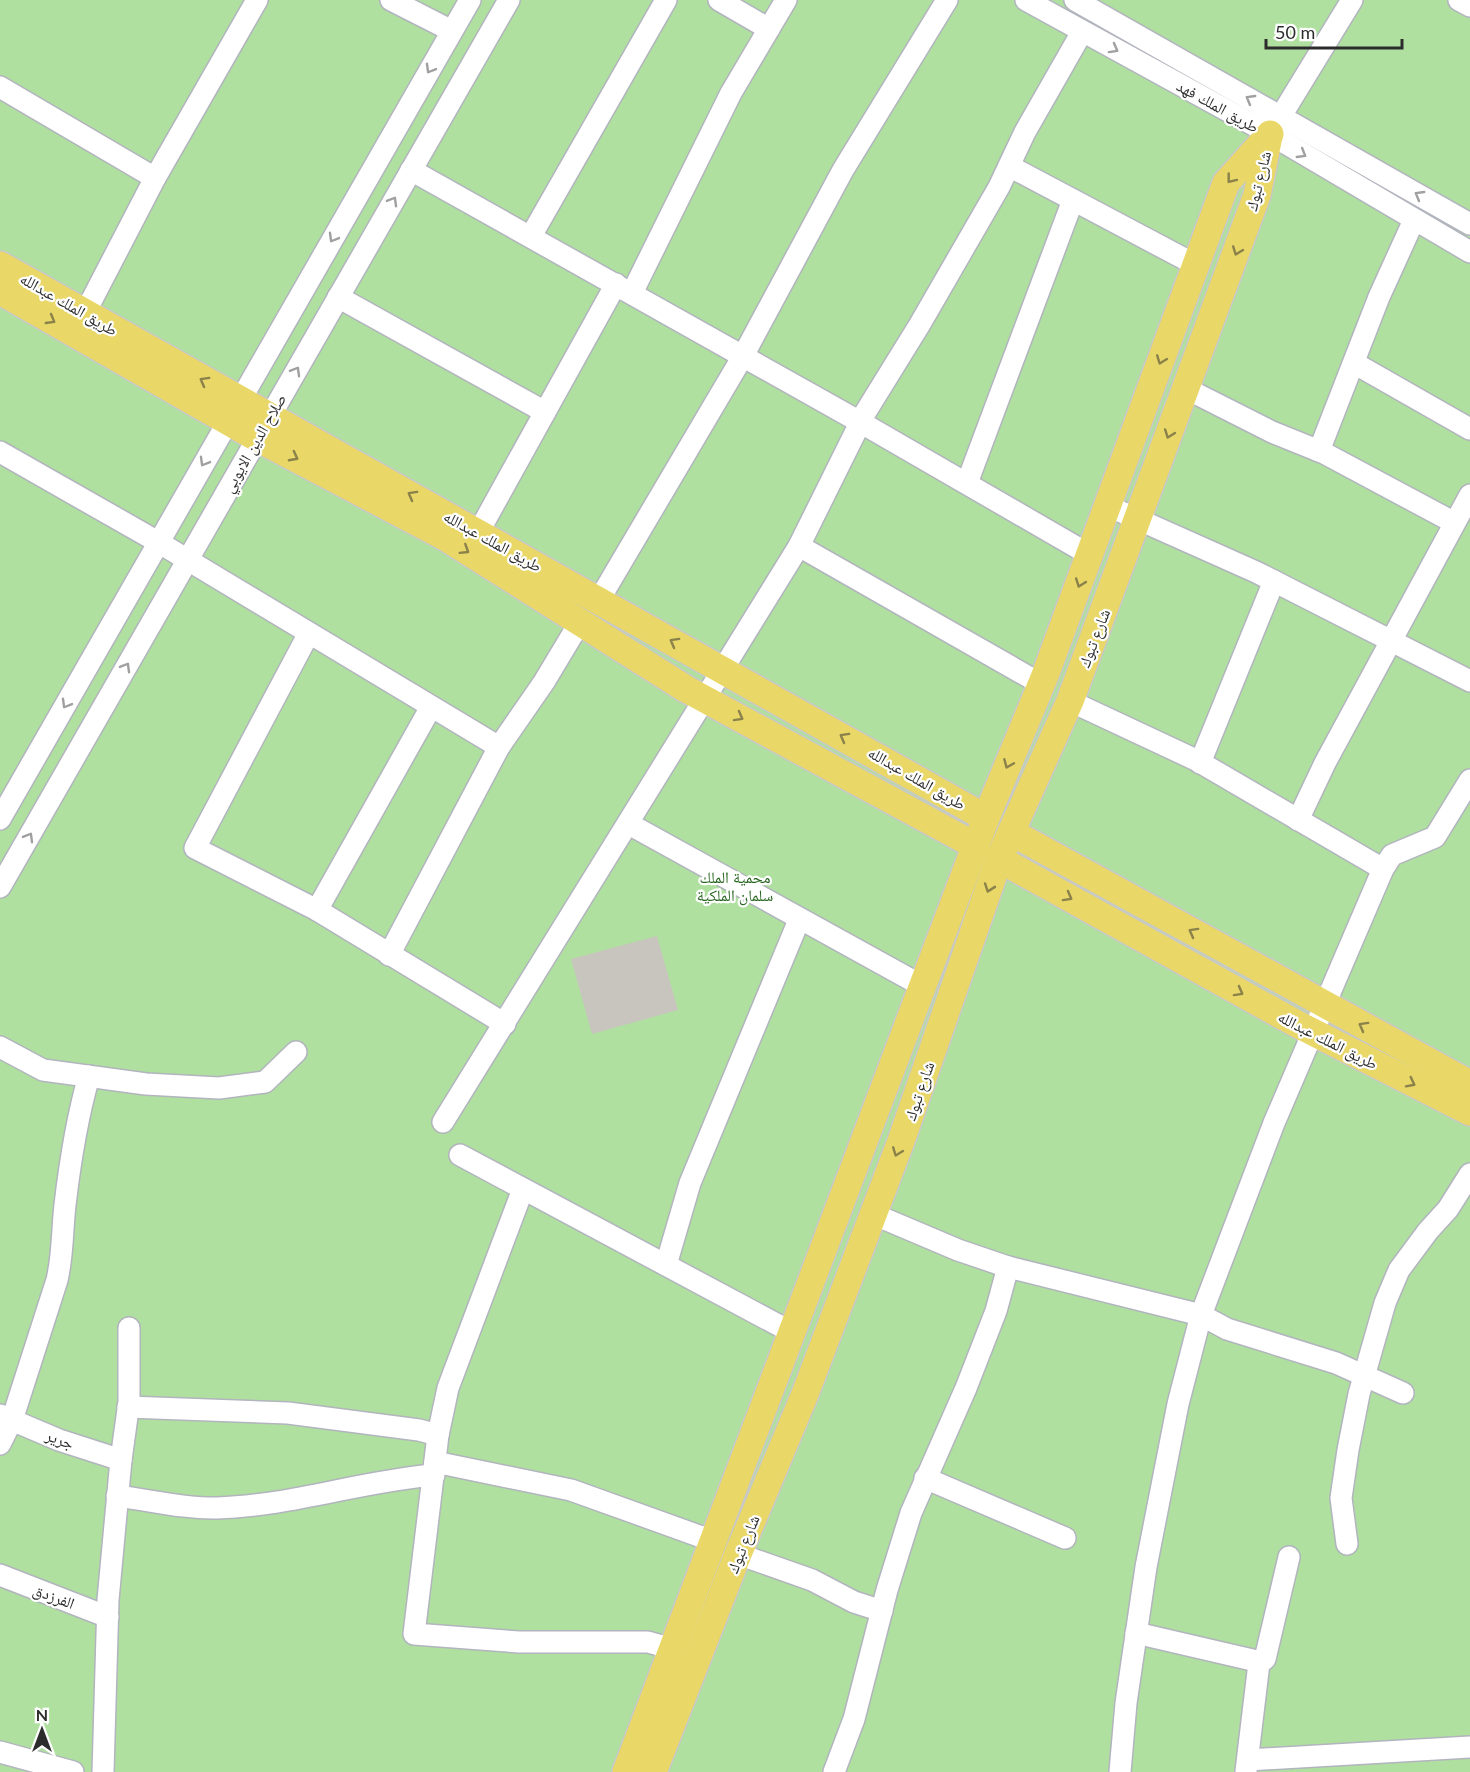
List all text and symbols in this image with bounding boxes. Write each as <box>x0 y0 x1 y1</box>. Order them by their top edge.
scale bar <box>1266 12 1402 50</box>
text: 50 m <box>1275 21 1315 43</box>
one-way arrow <box>1107 42 1118 53</box>
one-way arrow <box>426 63 437 73</box>
street label: طريق الملك فهد <box>1173 75 1263 138</box>
one-way arrow <box>1245 95 1256 106</box>
one-way arrow <box>1296 147 1306 158</box>
street label: شارع تبوك <box>1241 149 1276 213</box>
one-way arrow <box>1228 172 1239 183</box>
one-way arrow <box>1415 191 1425 203</box>
one-way arrow <box>386 197 397 208</box>
one-way arrow <box>329 232 340 242</box>
one-way arrow <box>1231 245 1244 256</box>
street label: طريق الملك عبدالله <box>16 268 121 341</box>
one-way arrow <box>45 313 55 324</box>
one-way arrow <box>1155 354 1168 364</box>
one-way arrow <box>289 366 300 377</box>
one-way arrow <box>200 377 210 388</box>
street label: صلاح الدين الايوبي <box>218 390 293 498</box>
one-way arrow <box>1163 428 1176 439</box>
one-way arrow <box>287 450 298 461</box>
one-way arrow <box>200 455 211 466</box>
one-way arrow <box>408 491 418 503</box>
street label: طريق الملك عبدالله <box>440 506 546 577</box>
one-way arrow <box>458 543 469 554</box>
one-way arrow <box>1075 576 1087 587</box>
street label: شارع تبوك <box>1074 606 1115 670</box>
one-way arrow <box>670 638 680 649</box>
one-way arrow <box>119 663 130 673</box>
one-way arrow <box>61 698 73 708</box>
one-way arrow <box>733 710 743 721</box>
one-way arrow <box>840 733 850 744</box>
street label: طريق الملك عبدالله <box>864 742 969 815</box>
one-way arrow <box>1003 758 1015 769</box>
one-way arrow <box>22 832 33 843</box>
park label: محمية الملك سلمان الملكية <box>697 867 773 906</box>
one-way arrow <box>983 882 996 893</box>
one-way arrow <box>1062 890 1072 901</box>
one-way arrow <box>1188 928 1199 939</box>
one-way arrow <box>1233 985 1243 996</box>
street label: طريق الملك عبدالله <box>1274 1006 1381 1075</box>
one-way arrow <box>1359 1022 1370 1033</box>
street label: شارع تبوك <box>900 1059 939 1123</box>
one-way arrow <box>1405 1075 1416 1087</box>
one-way arrow <box>892 1146 904 1157</box>
street label: جرير <box>42 1424 77 1453</box>
street label: شارع تبوك <box>722 1512 765 1576</box>
street label: الفرزدق <box>30 1579 78 1614</box>
north arrow <box>12 1700 72 1760</box>
text: N <box>36 1705 48 1724</box>

